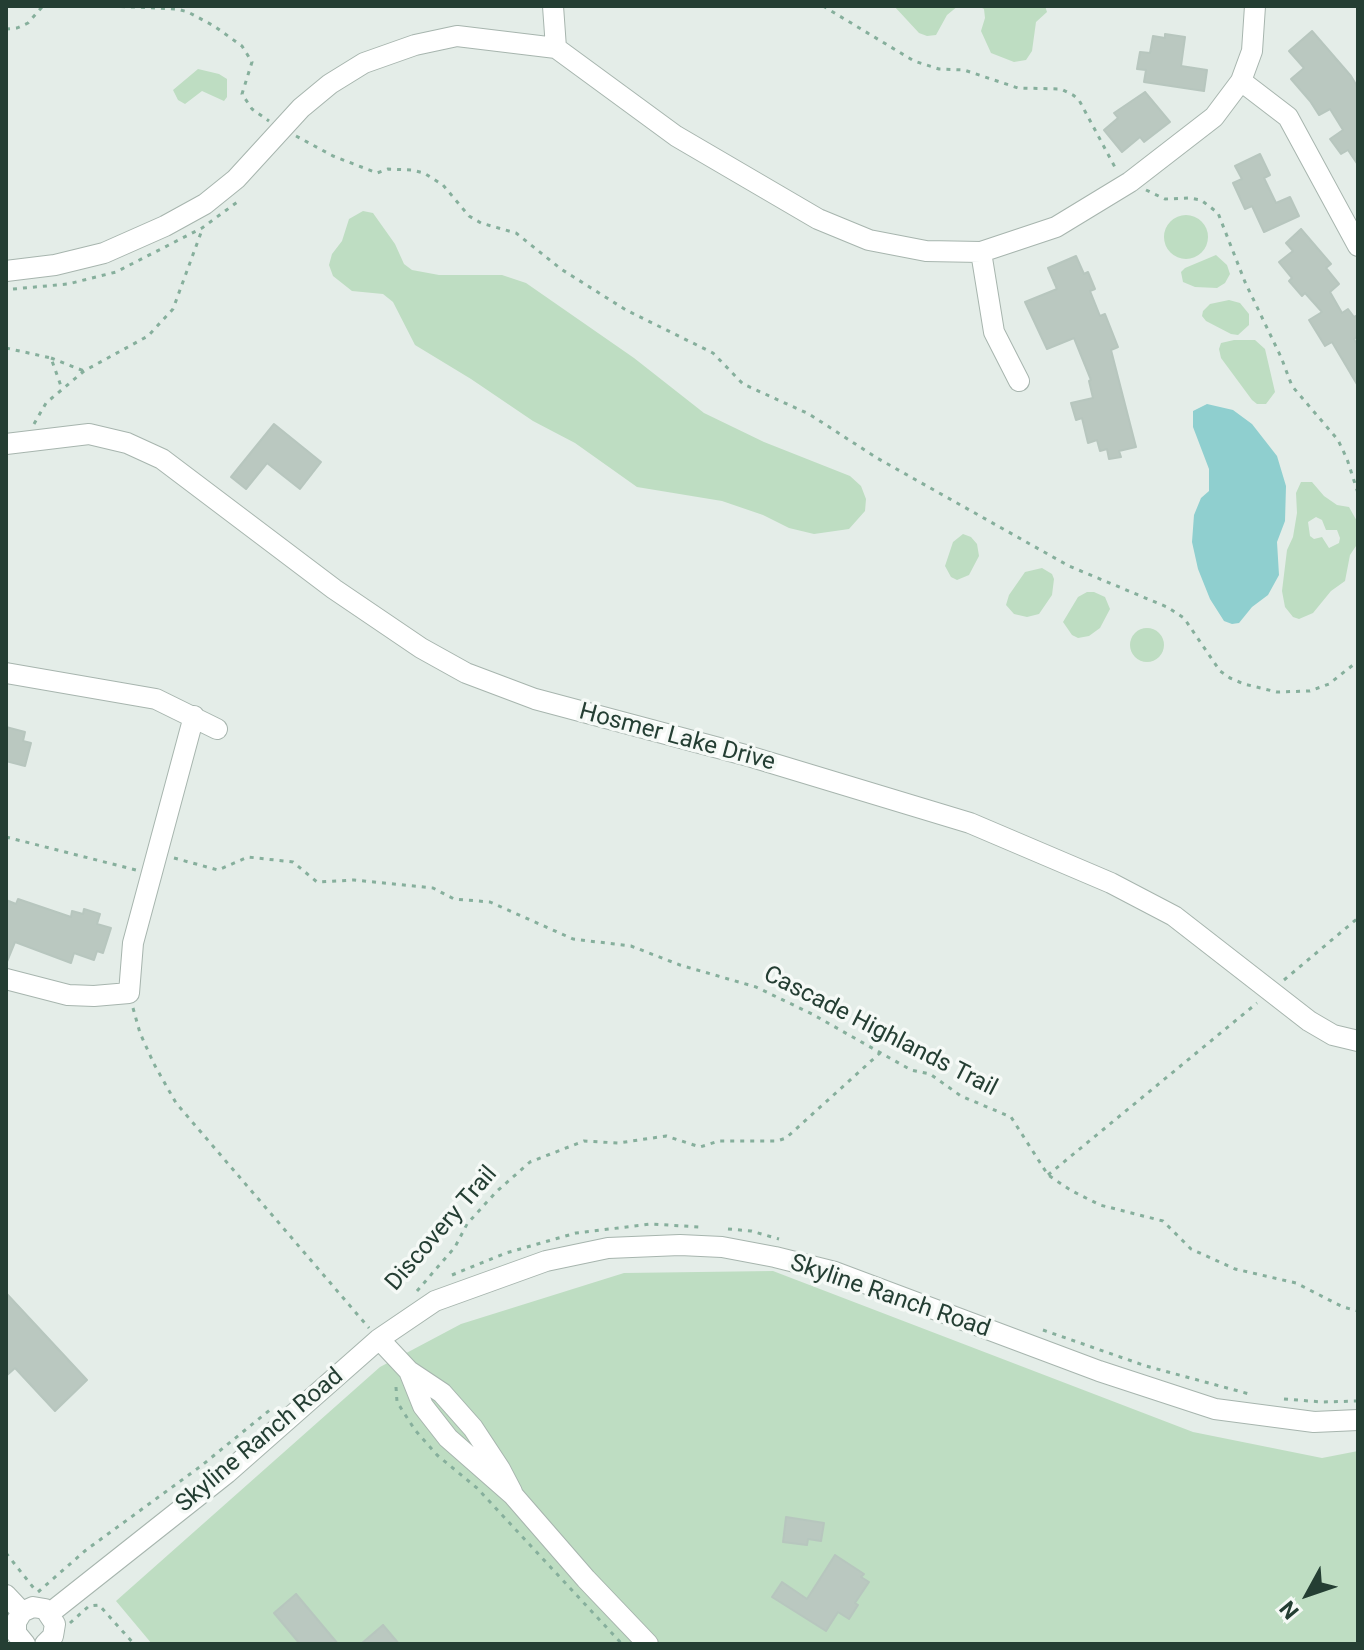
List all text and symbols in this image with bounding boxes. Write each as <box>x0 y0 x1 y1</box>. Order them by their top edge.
street label: Hosmer Lake Drive <box>576 698 778 778</box>
street label: Cascade Highlands Trail <box>758 961 1002 1103</box>
street label: Discovery Trail <box>380 1161 504 1297</box>
street label: Skyline Ranch Road <box>786 1249 994 1345</box>
street label: Skyline Ranch Road <box>171 1363 349 1519</box>
north arrow <box>1268 1554 1348 1634</box>
text: N <box>1275 1596 1304 1624</box>

